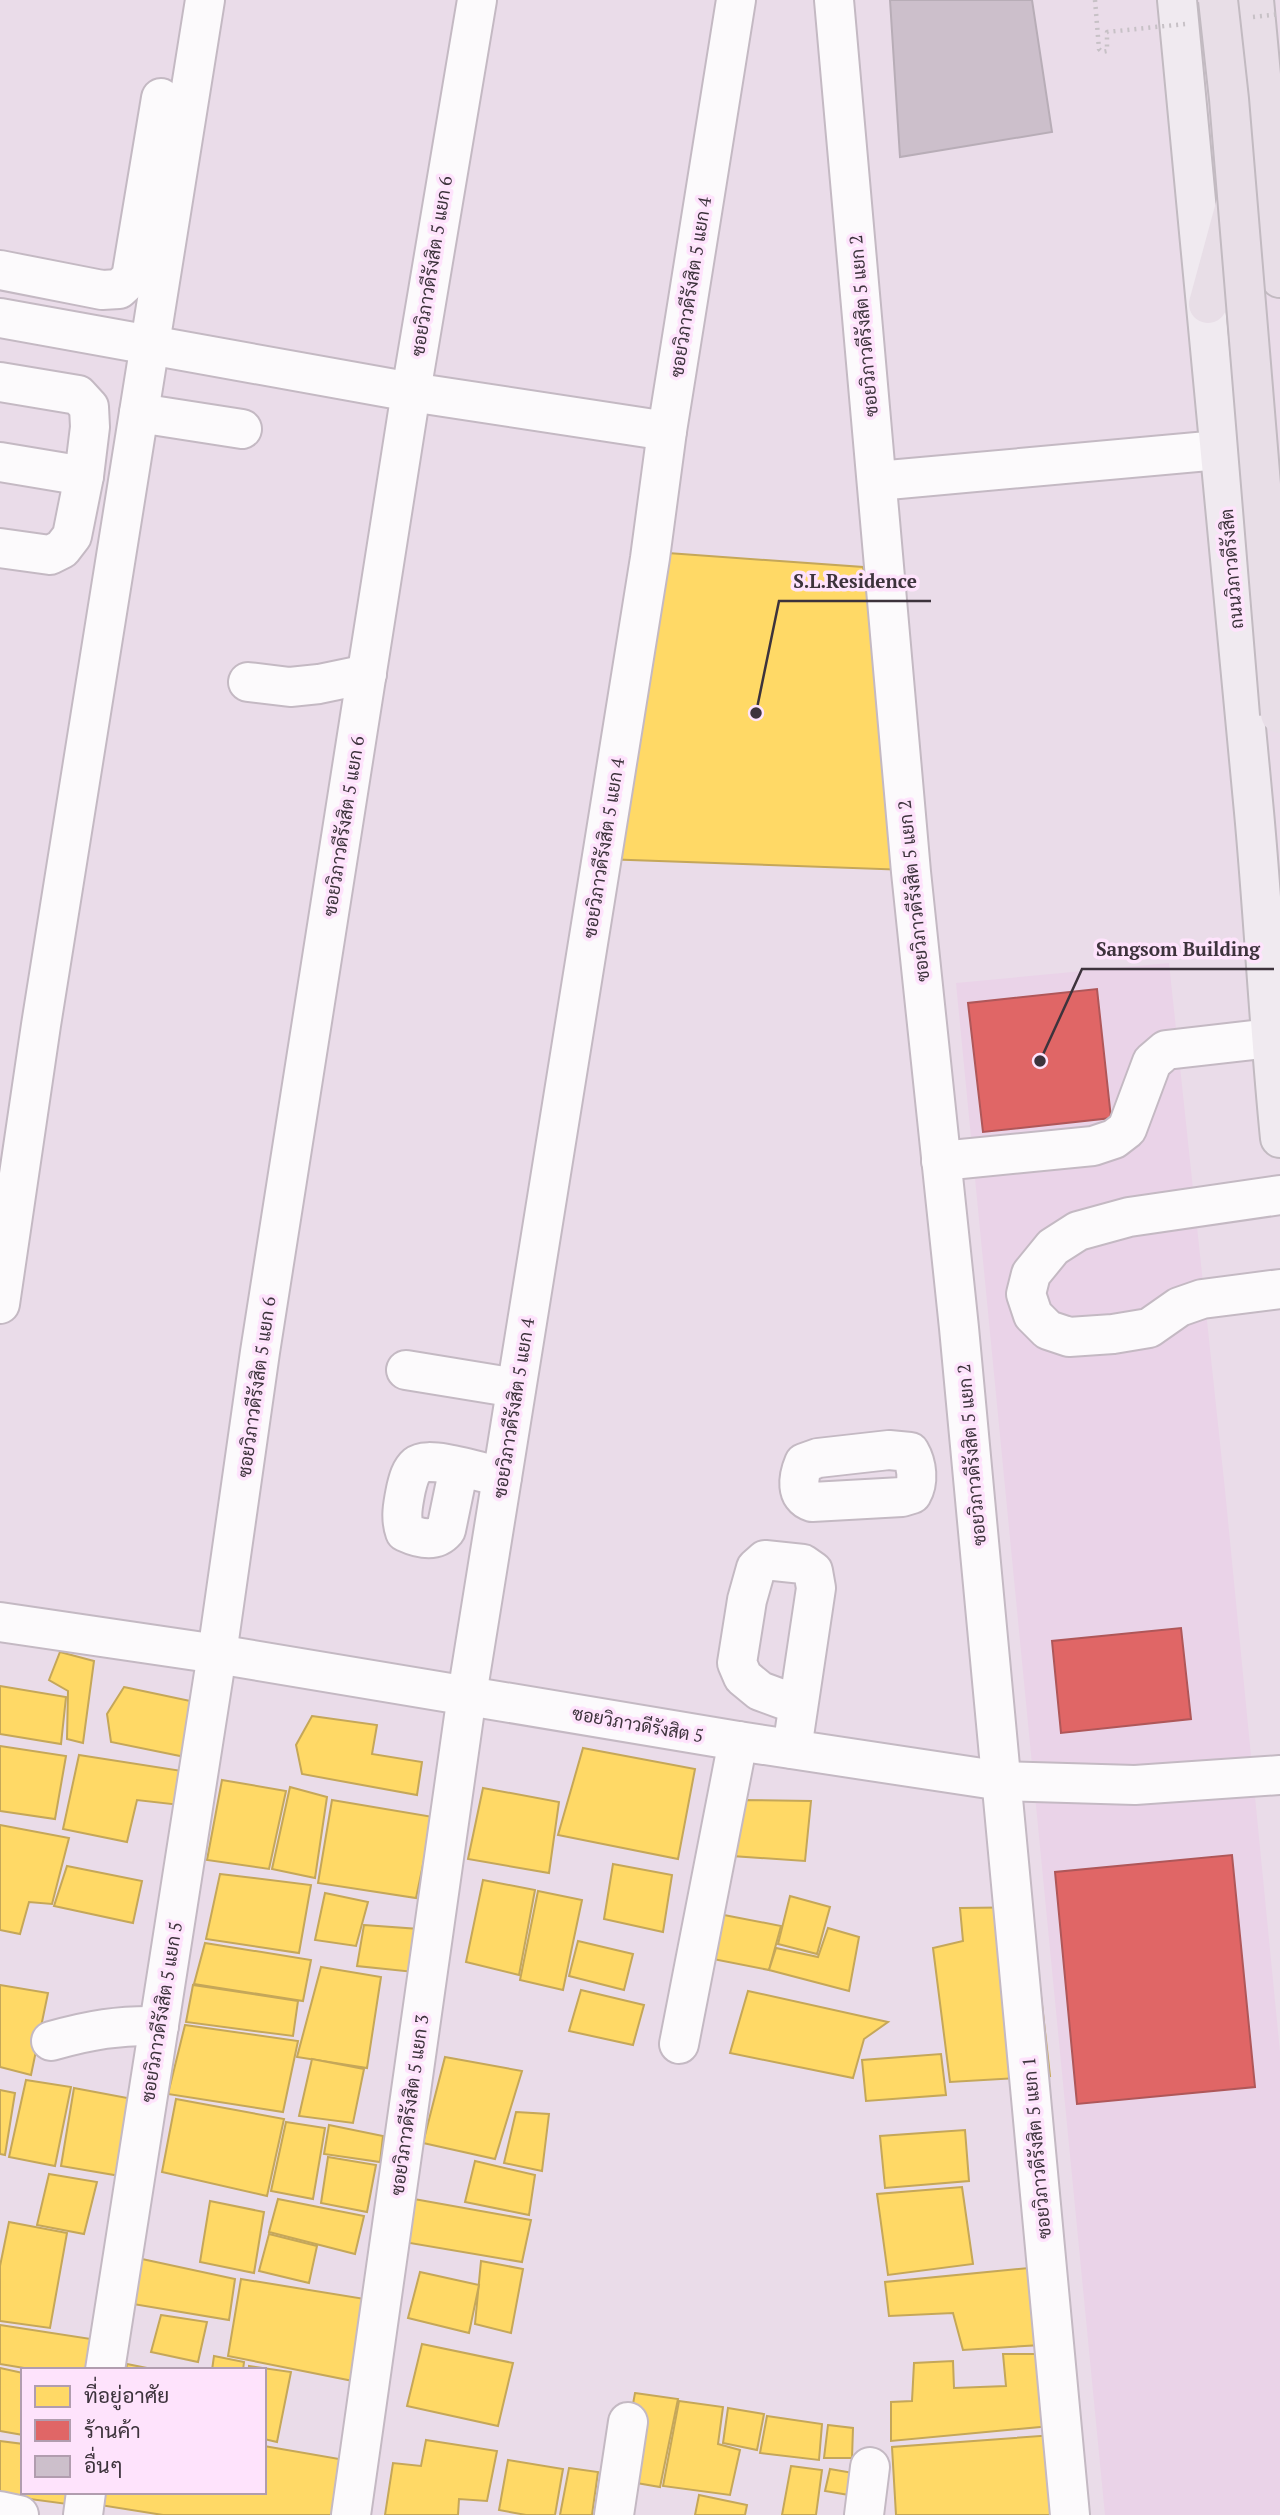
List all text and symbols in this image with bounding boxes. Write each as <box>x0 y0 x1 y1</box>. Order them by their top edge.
street label: ซอยวิภาวดีรังสิต 5 แยก 6 <box>405 174 457 358</box>
street label: ซอยวิภาวดีรังสิต 5 แยก 4 <box>664 195 716 379</box>
street label: ซอยวิภาวดีรังสิต 5 แยก 2 <box>843 234 883 418</box>
street label: ถนนวิภาวดีรังสิต <box>1214 508 1248 630</box>
callout: S.L.Residence <box>779 561 931 601</box>
text: S.L.Residence <box>793 568 917 593</box>
street label: ซอยวิภาวดีรังสิต 5 แยก 6 <box>317 734 369 918</box>
street label: ซอยวิภาวดีรังสิต 5 แยก 4 <box>577 756 629 940</box>
street label: ซอยวิภาวดีรังสิต 5 แยก 2 <box>892 799 934 983</box>
callout: Sangsom Building <box>1082 929 1274 969</box>
text: Sangsom Building <box>1096 936 1261 961</box>
street label: ซอยวิภาวดีรังสิต 5 แยก 6 <box>231 1295 281 1479</box>
street label: ซอยวิภาวดีรังสิต 5 แยก 4 <box>487 1316 539 1500</box>
street label: ซอยวิภาวดีรังสิต 5 แยก 2 <box>951 1363 991 1547</box>
street label: ซอยวิภาวดีรังสิต 5 <box>570 1701 706 1747</box>
street label: ซอยวิภาวดีรังสิต 5 แยก 5 <box>135 1920 187 2104</box>
street label: ซอยวิภาวดีรังสิต 5 แยก 3 <box>384 2013 434 2197</box>
street label: ซอยวิภาวดีรังสิต 5 แยก 1 <box>1016 2056 1056 2240</box>
legend <box>21 2368 266 2494</box>
text: ที่อยู่อาศัย <box>84 2376 169 2411</box>
text: ร้านค้า <box>84 2416 141 2444</box>
text: อื่นๆ <box>84 2446 123 2479</box>

